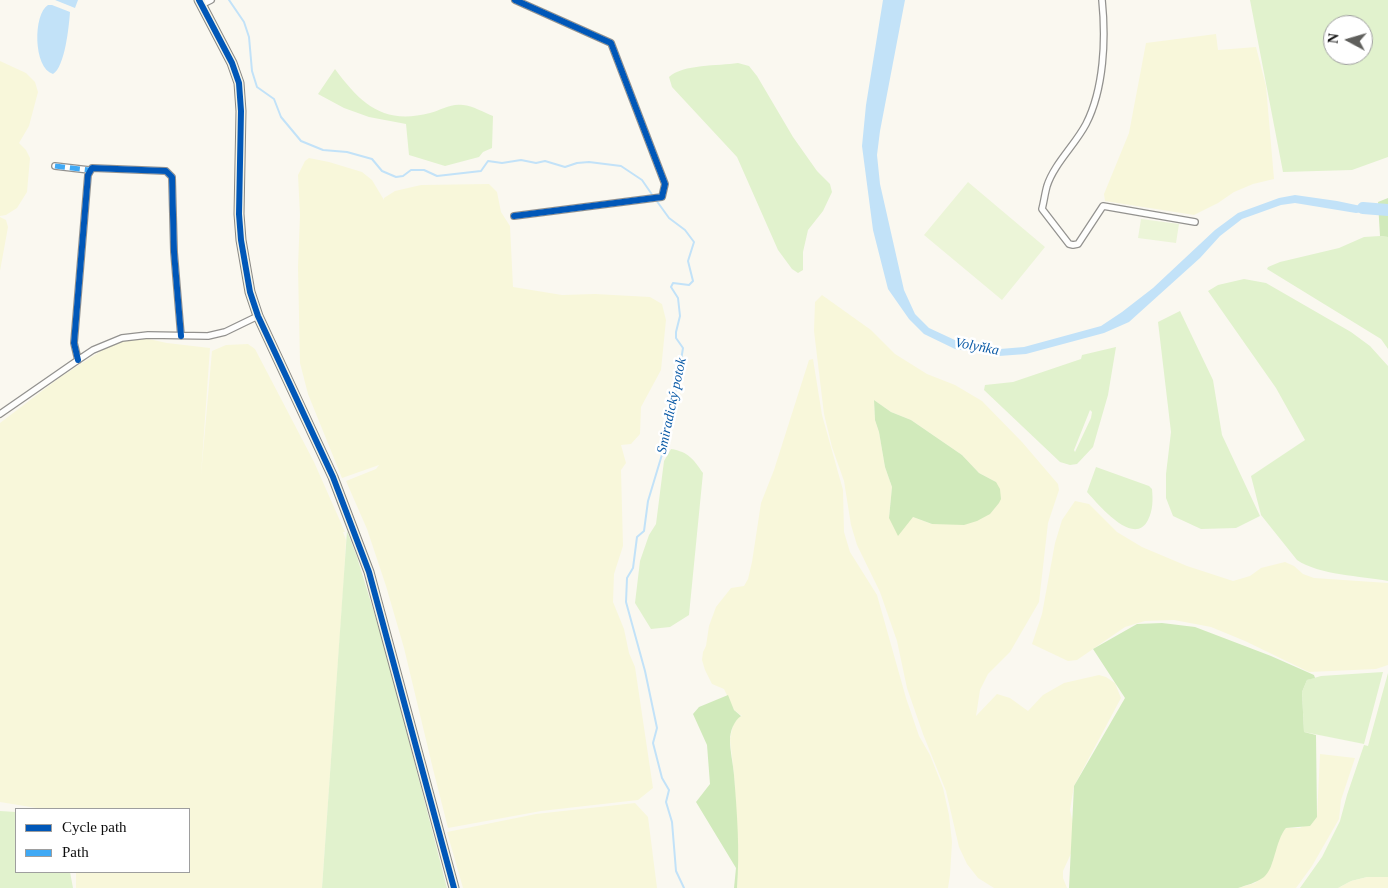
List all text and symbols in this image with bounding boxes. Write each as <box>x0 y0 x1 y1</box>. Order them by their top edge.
north arrow <box>1323 15 1373 65</box>
text: N <box>1326 33 1342 44</box>
water label: Volyňka <box>954 335 1000 359</box>
water label: Smiradický potok <box>654 357 690 455</box>
legend <box>15 808 190 873</box>
text: Cycle path <box>62 819 127 835</box>
text: Path <box>62 844 89 860</box>

